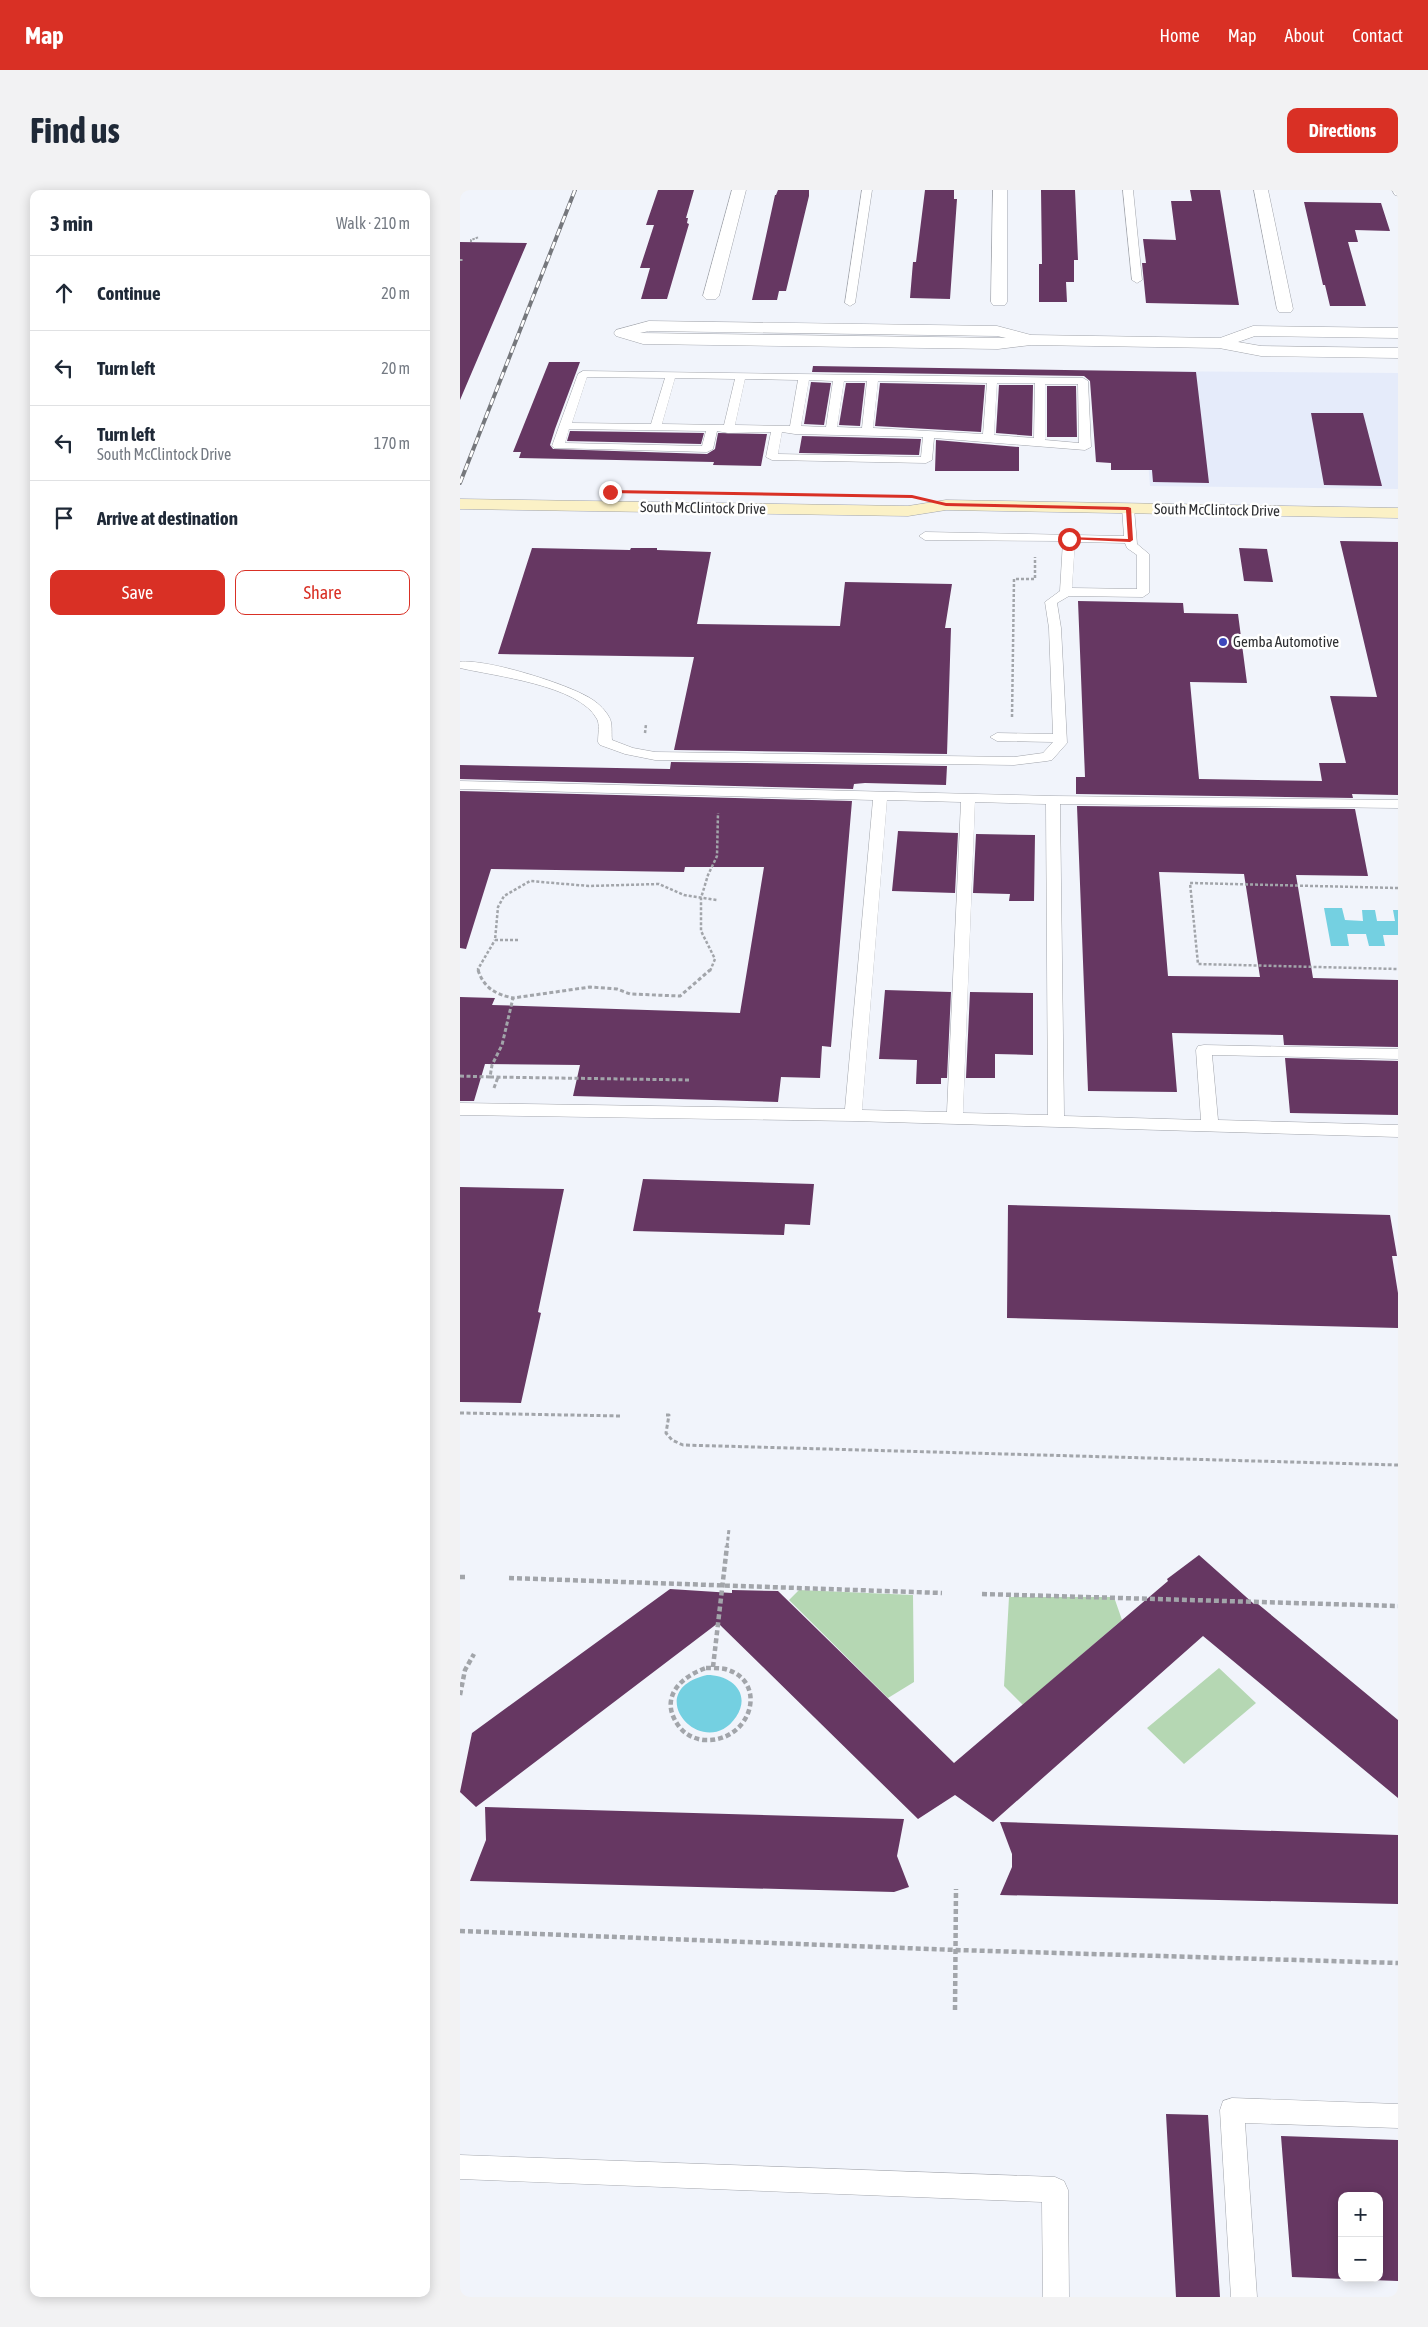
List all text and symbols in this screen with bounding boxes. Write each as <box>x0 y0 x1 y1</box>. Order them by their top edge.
text: Map <box>25 22 64 49</box>
text: Home <box>1160 25 1200 46</box>
text: Map <box>1228 25 1257 46</box>
text: About <box>1285 25 1324 46</box>
text: Contact <box>1352 25 1403 46</box>
button: Directions <box>1287 108 1398 153</box>
text: Find us <box>30 110 120 150</box>
text: 3 min <box>50 211 93 235</box>
text: Walk · 210 m <box>336 214 410 232</box>
icon: ahead <box>50 279 78 307</box>
text: Continue <box>97 282 161 304</box>
text: 20 m <box>381 284 410 302</box>
icon: left <box>50 354 78 382</box>
text: Turn left <box>97 357 155 379</box>
text: 20 m <box>381 359 410 377</box>
text: Turn left <box>97 423 155 445</box>
icon: left <box>50 429 78 457</box>
text: 170 m <box>374 434 410 452</box>
text: South McClintock Drive <box>97 445 231 463</box>
route end <box>599 481 622 504</box>
street label: South McClintock Drive <box>640 498 766 517</box>
street label: South McClintock Drive <box>1154 500 1280 519</box>
icon: arrive <box>50 504 78 532</box>
text: Arrive at destination <box>97 507 238 529</box>
route start <box>1058 528 1081 551</box>
button: Save <box>50 570 225 615</box>
button: Share <box>235 570 410 615</box>
place label: Gemba Automotive <box>1233 633 1339 650</box>
marker: Gemba Automotive <box>1217 636 1229 648</box>
map controls <box>1338 2192 1383 2282</box>
button: + <box>1338 2192 1383 2237</box>
button: − <box>1338 2237 1383 2282</box>

